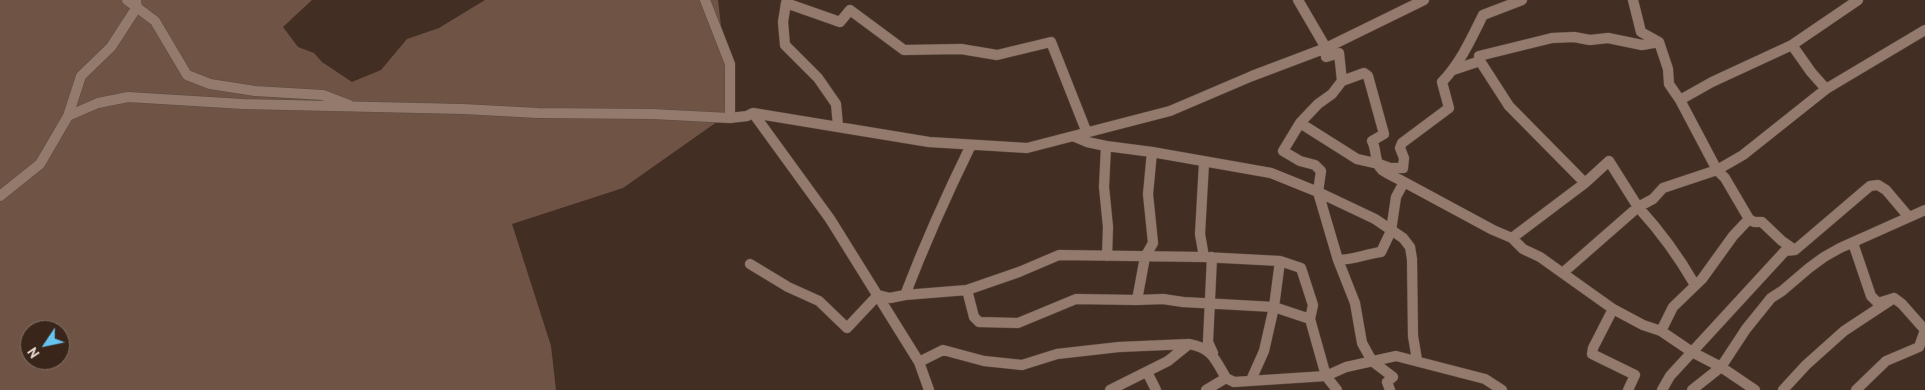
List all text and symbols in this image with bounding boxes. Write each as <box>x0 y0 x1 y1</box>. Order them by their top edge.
north arrow <box>20 320 70 370</box>
text: N <box>23 344 43 362</box>

